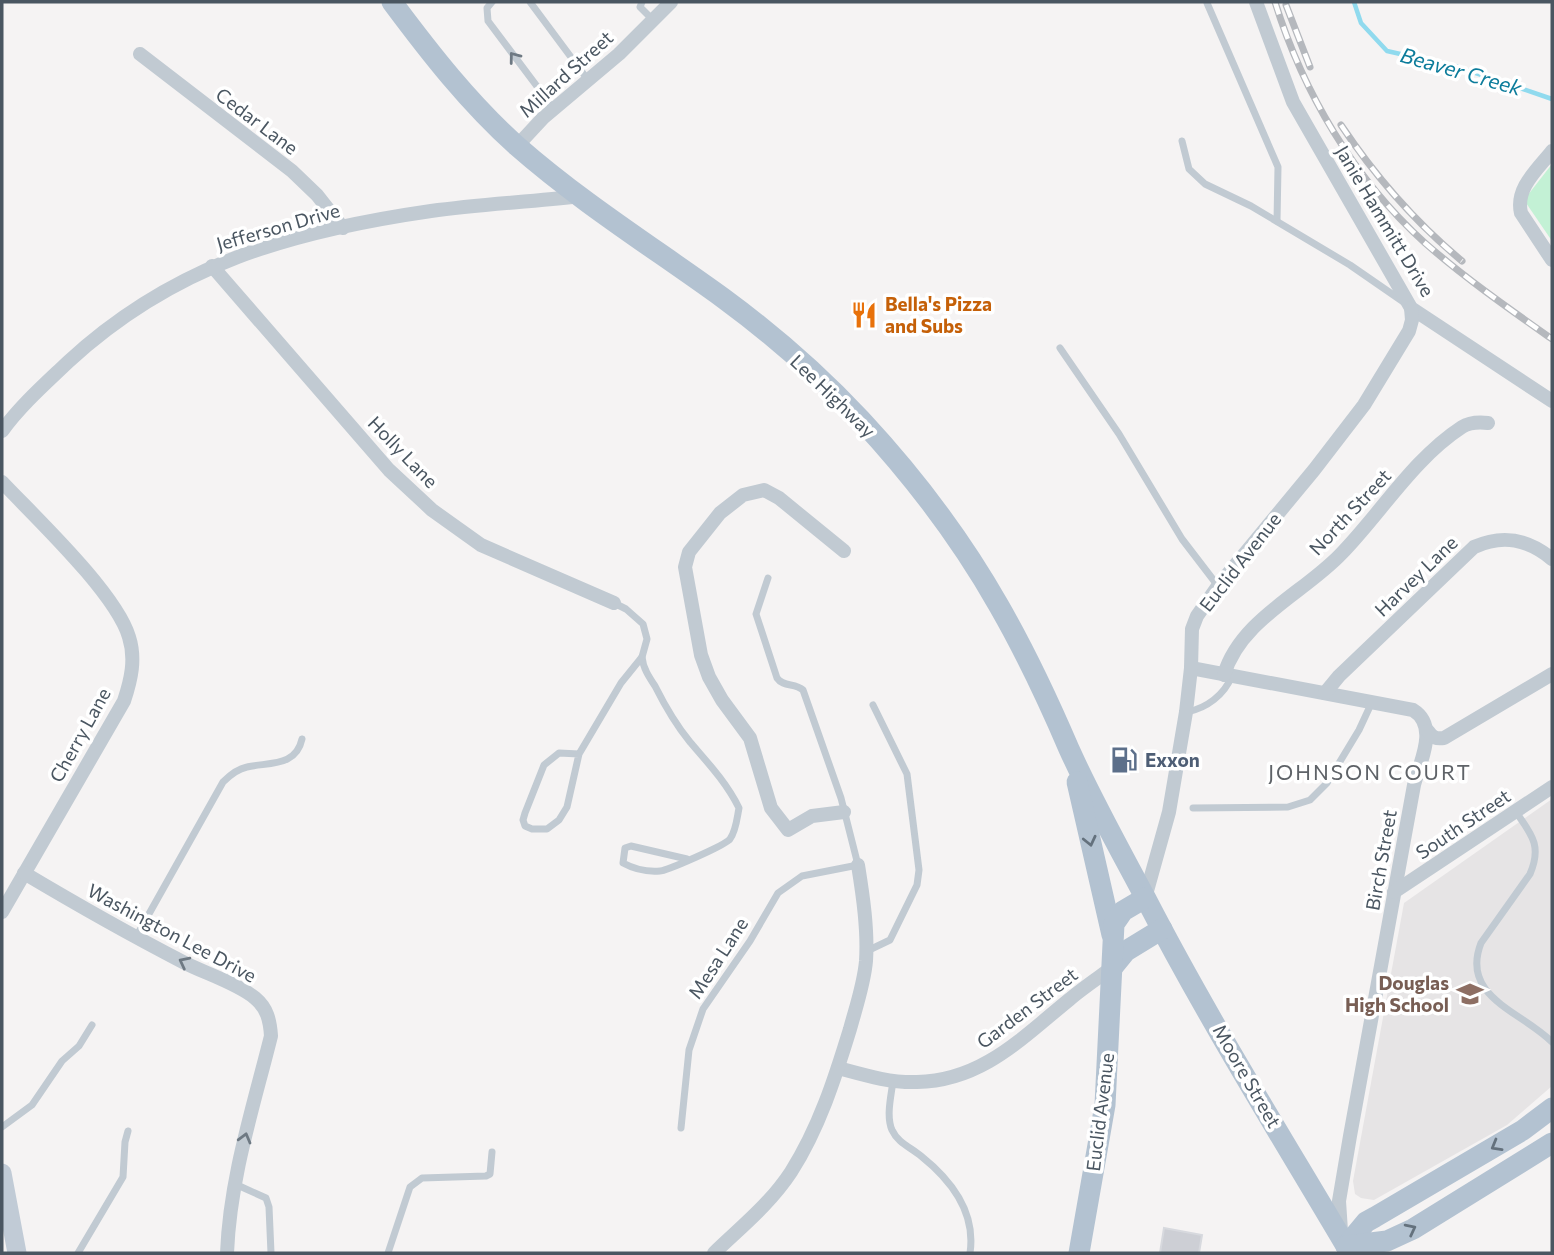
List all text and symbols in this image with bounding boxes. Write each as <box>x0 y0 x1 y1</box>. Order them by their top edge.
street label: Millard Street <box>514 25 617 122</box>
water label: Beaver Creek <box>1398 41 1526 100</box>
one-way arrow <box>510 52 523 64</box>
street label: Cedar Lane <box>212 82 303 159</box>
street label: Janie Hammitt Drive <box>1331 141 1440 300</box>
street label: Jefferson Drive <box>214 198 342 255</box>
place label: Bella's Pizza and Subs <box>885 292 992 337</box>
restaurant icon: Bella's Pizza and Subs <box>849 300 879 330</box>
street label: Lee Highway <box>786 349 881 442</box>
street label: Holly Lane <box>364 411 443 492</box>
street label: North Street <box>1304 464 1395 559</box>
street label: Euclid Avenue <box>1194 508 1285 616</box>
street label: Harvey Lane <box>1369 530 1462 621</box>
street label: Cherry Lane <box>44 684 115 786</box>
fuel station icon: Exxon <box>1109 745 1139 775</box>
place label: Exxon <box>1145 748 1200 771</box>
district label: JOHNSON COURT <box>1268 759 1472 784</box>
street label: South Street <box>1411 783 1515 864</box>
street label: Birch Street <box>1360 807 1401 912</box>
one-way arrow <box>1082 835 1097 847</box>
street label: Washington Lee Drive <box>84 878 261 987</box>
street label: Mesa Lane <box>683 913 752 1003</box>
one-way arrow <box>179 957 191 971</box>
street label: Garden Street <box>972 962 1082 1053</box>
place label: Douglas High School <box>1345 971 1449 1016</box>
school or university icon: Douglas High School <box>1455 979 1485 1009</box>
street label: Moore Street <box>1209 1020 1286 1132</box>
street label: Euclid Avenue <box>1081 1052 1118 1172</box>
one-way arrow <box>236 1132 251 1144</box>
one-way arrow <box>1490 1138 1503 1151</box>
one-way arrow <box>1404 1224 1416 1238</box>

